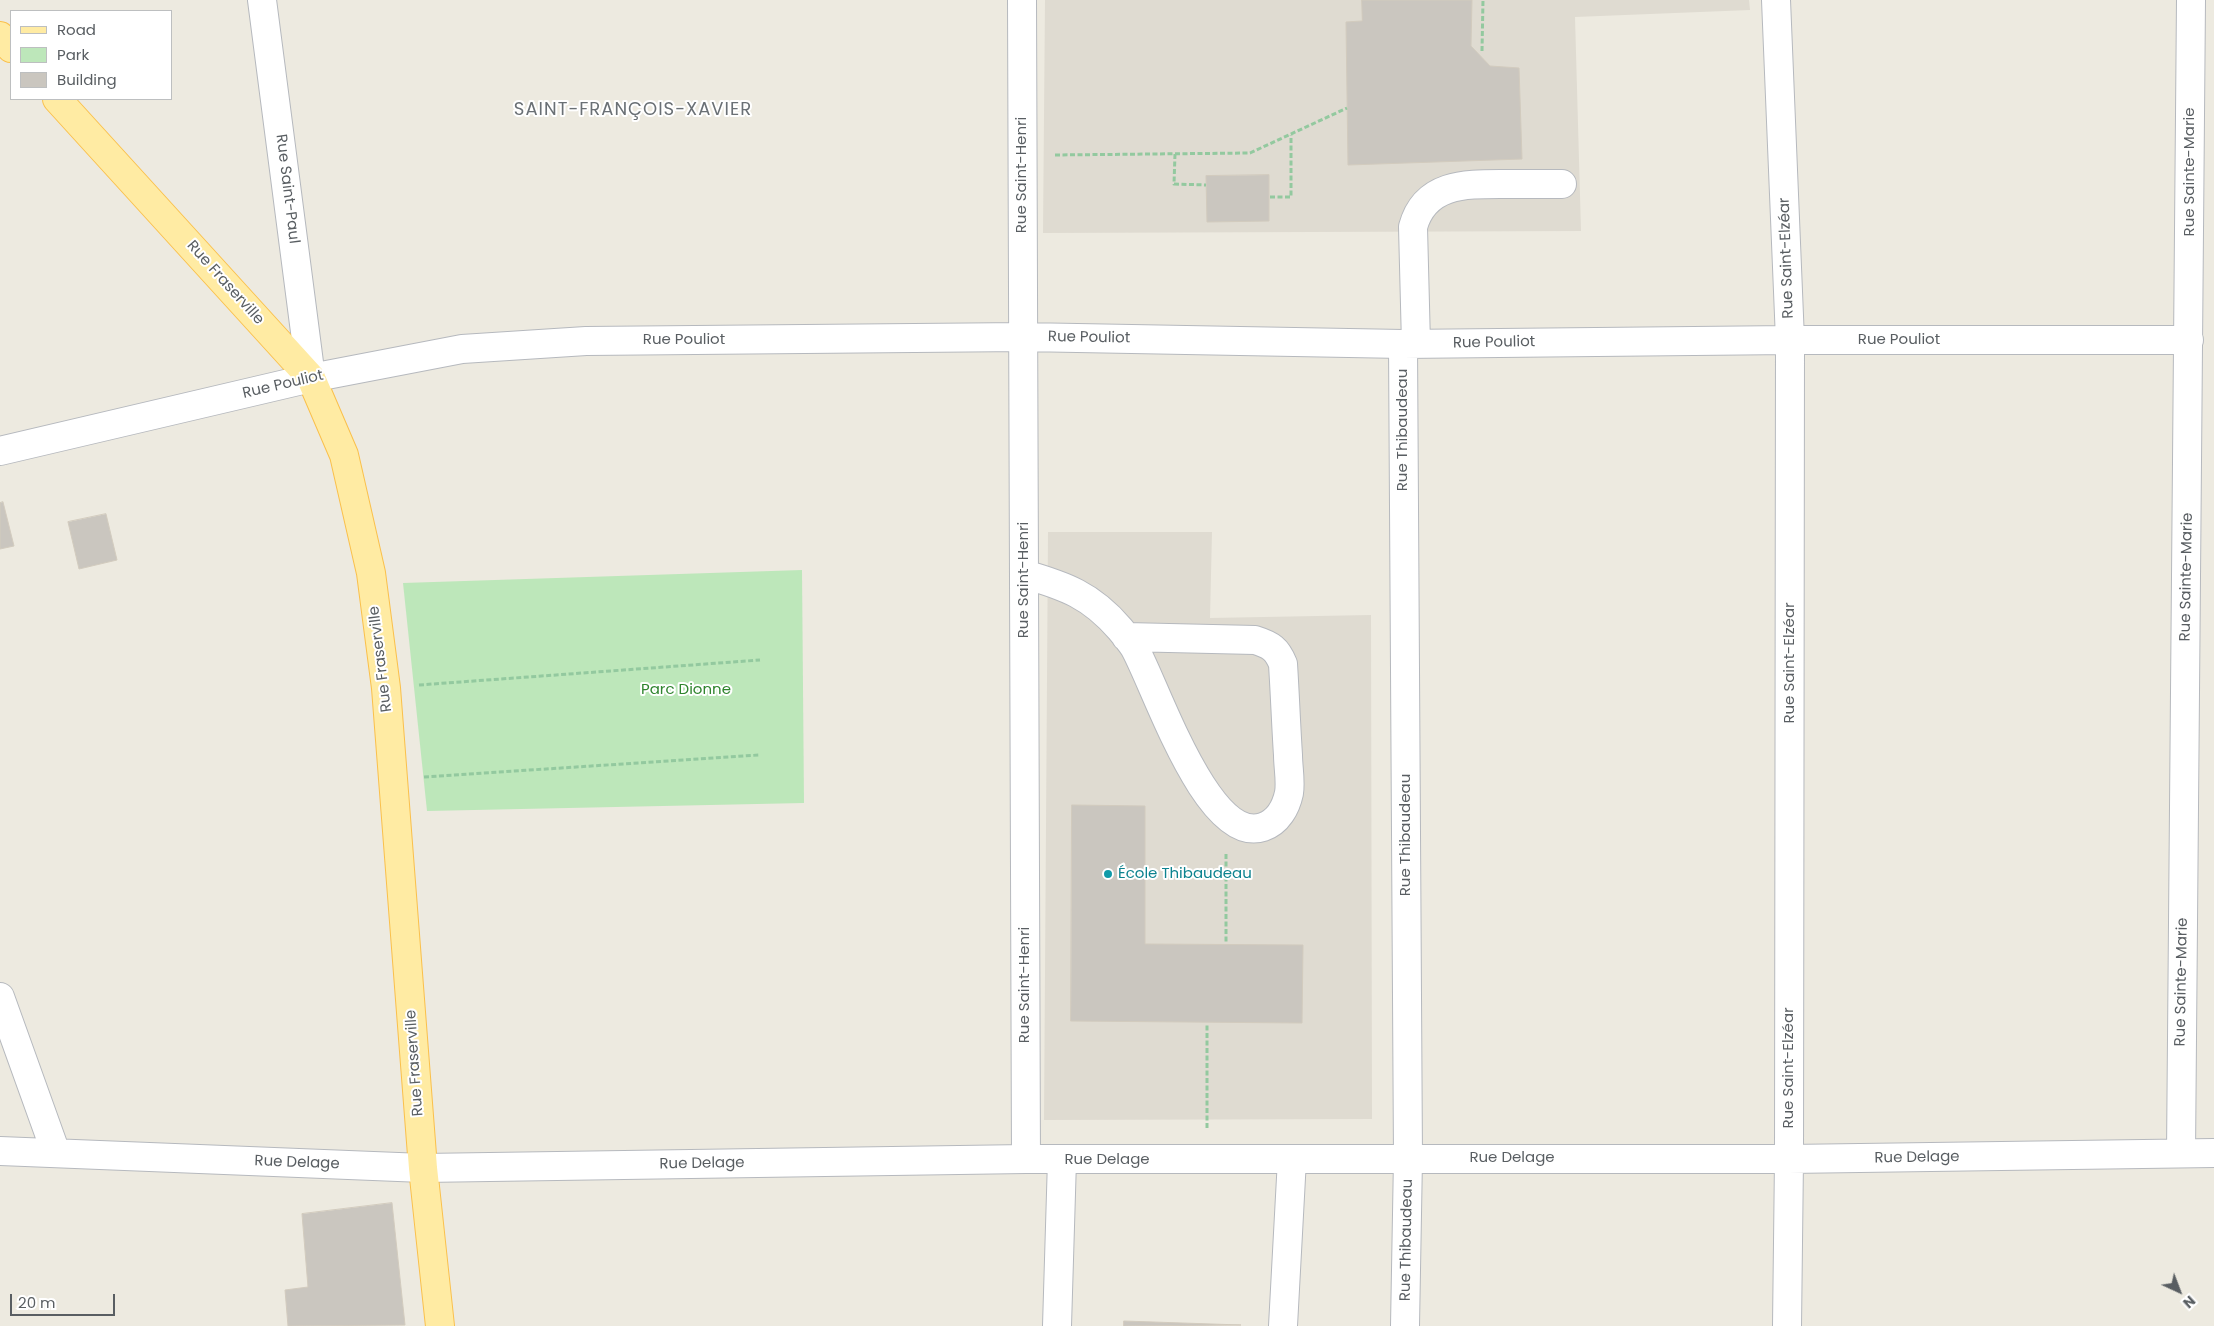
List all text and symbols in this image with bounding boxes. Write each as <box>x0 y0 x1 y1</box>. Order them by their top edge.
legend <box>10 10 172 100</box>
text: Road <box>57 19 96 40</box>
text: Park <box>57 44 89 65</box>
text: Building <box>57 69 117 90</box>
district label: SAINT-FRANÇOIS-XAVIER <box>511 99 755 121</box>
street label: Rue Sainte-Marie <box>2181 108 2199 236</box>
street label: Rue Saint-Henri <box>1013 117 1031 233</box>
street label: Rue Saint-Paul <box>271 133 303 245</box>
street label: Rue Saint-Elzéar <box>1776 197 1798 319</box>
street label: Rue Fraserville <box>183 237 267 329</box>
street label: Rue Pouliot <box>1048 328 1130 348</box>
street label: Rue Pouliot <box>643 331 725 349</box>
street label: Rue Pouliot <box>1858 331 1940 349</box>
street label: Rue Pouliot <box>1453 333 1535 353</box>
street label: Rue Pouliot <box>241 367 325 403</box>
street label: Rue Thibaudeau <box>1394 369 1412 491</box>
street label: Rue Sainte-Marie <box>2177 512 2197 642</box>
street label: Rue Saint-Henri <box>1015 522 1033 638</box>
street label: Rue Saint-Elzéar <box>1781 602 1799 724</box>
street label: Rue Fraserville <box>366 605 396 713</box>
park label: Parc Dionne <box>641 681 731 699</box>
street label: Rue Thibaudeau <box>1397 774 1415 896</box>
place label: École Thibaudeau <box>1118 865 1252 883</box>
marker: École Thibaudeau <box>1102 868 1114 880</box>
street label: Rue Sainte-Marie <box>2172 917 2192 1047</box>
street label: Rue Saint-Henri <box>1016 927 1034 1043</box>
street label: Rue Saint-Elzéar <box>1780 1007 1798 1129</box>
street label: Rue Fraserville <box>402 1009 428 1117</box>
street label: Rue Delage <box>1874 1148 1960 1168</box>
street label: Rue Delage <box>1469 1149 1555 1167</box>
street label: Rue Delage <box>1064 1151 1150 1169</box>
street label: Rue Delage <box>254 1153 340 1173</box>
street label: Rue Delage <box>659 1154 745 1174</box>
street label: Rue Thibaudeau <box>1397 1179 1417 1301</box>
north arrow <box>2154 1266 2204 1316</box>
scale bar <box>12 1284 118 1316</box>
text: N <box>2179 1291 2200 1313</box>
text: 20 m <box>18 1292 56 1313</box>

